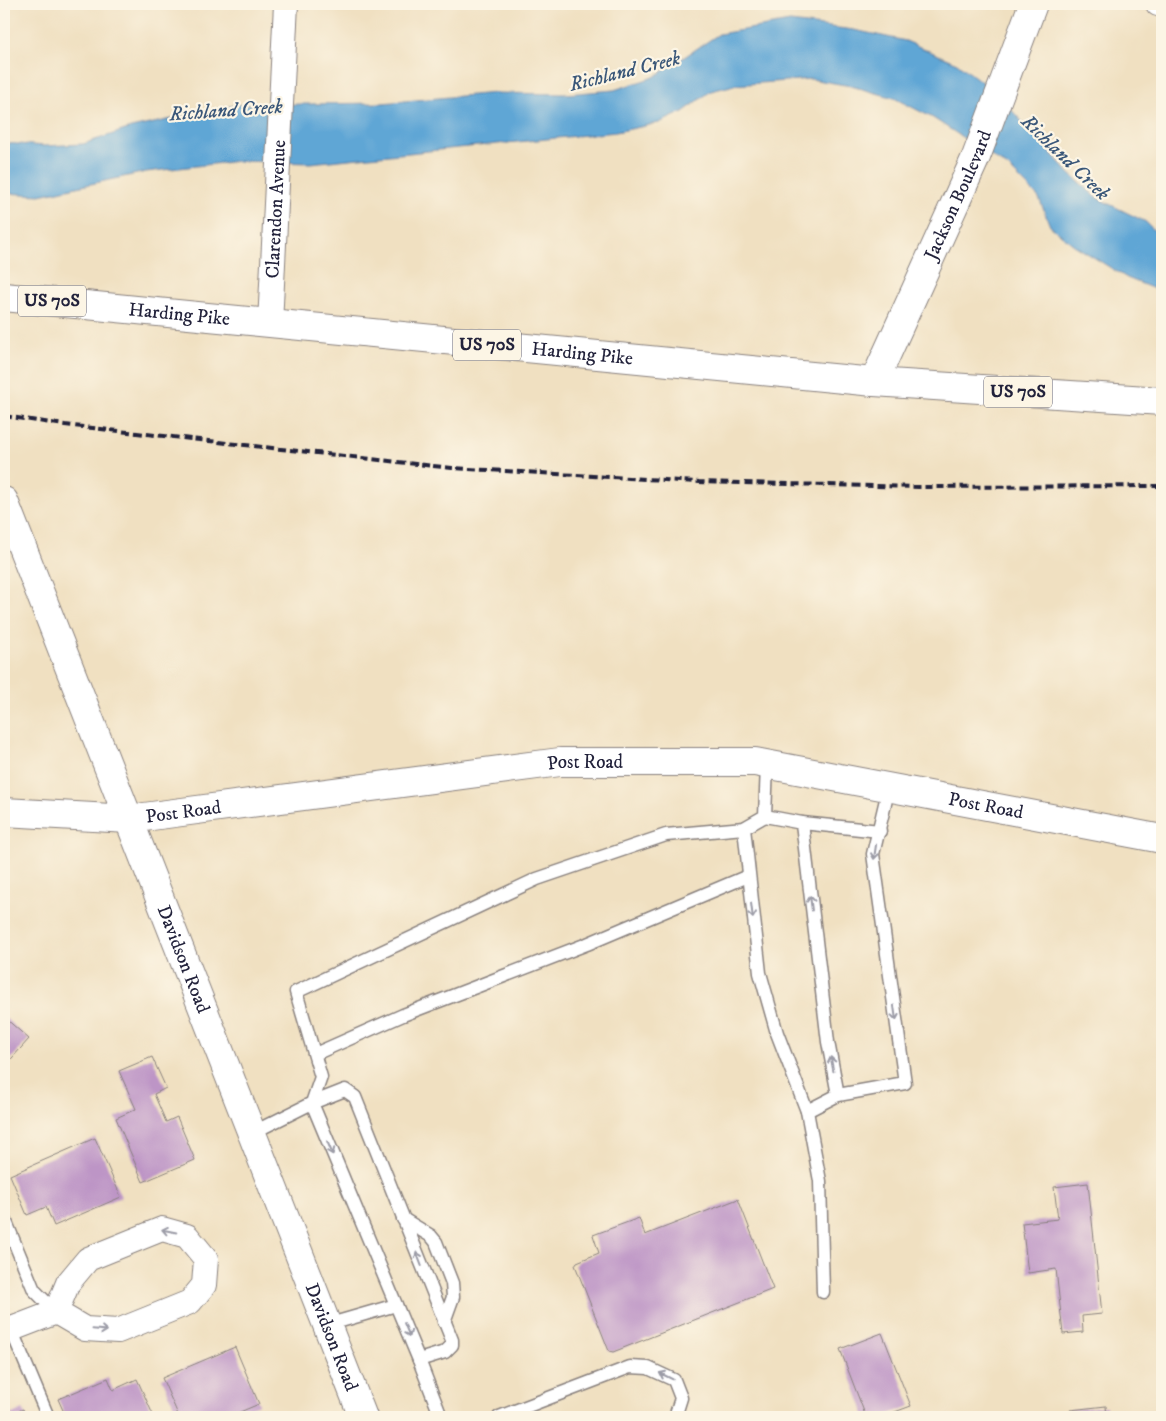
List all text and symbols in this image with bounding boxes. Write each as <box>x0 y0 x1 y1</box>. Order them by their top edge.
water label: Richland Creek <box>566 46 684 98</box>
water label: Richland Creek <box>167 95 284 128</box>
water label: Richland Creek <box>1015 109 1115 207</box>
street label: Jackson Boulevard <box>919 127 997 265</box>
street label: Clarendon Avenue <box>261 139 291 279</box>
road number: US 70S <box>18 286 86 316</box>
street label: Harding Pike <box>127 298 231 331</box>
road number: US 70S <box>453 330 521 360</box>
street label: Harding Pike <box>530 337 634 370</box>
road number: US 70S <box>984 377 1052 408</box>
street label: Post Road <box>546 751 623 775</box>
street label: Post Road <box>947 787 1026 824</box>
street label: Post Road <box>144 795 223 828</box>
one-way arrow <box>870 844 880 860</box>
one-way arrow <box>806 895 816 911</box>
street label: Davidson Road <box>152 902 215 1017</box>
one-way arrow <box>747 903 757 919</box>
one-way arrow <box>890 1004 900 1020</box>
one-way arrow <box>826 1056 836 1072</box>
one-way arrow <box>326 1140 336 1155</box>
one-way arrow <box>162 1226 178 1236</box>
one-way arrow <box>413 1252 423 1267</box>
street label: Davidson Road <box>300 1280 363 1395</box>
one-way arrow <box>402 1322 412 1337</box>
one-way arrow <box>92 1325 108 1335</box>
one-way arrow <box>659 1371 674 1380</box>

